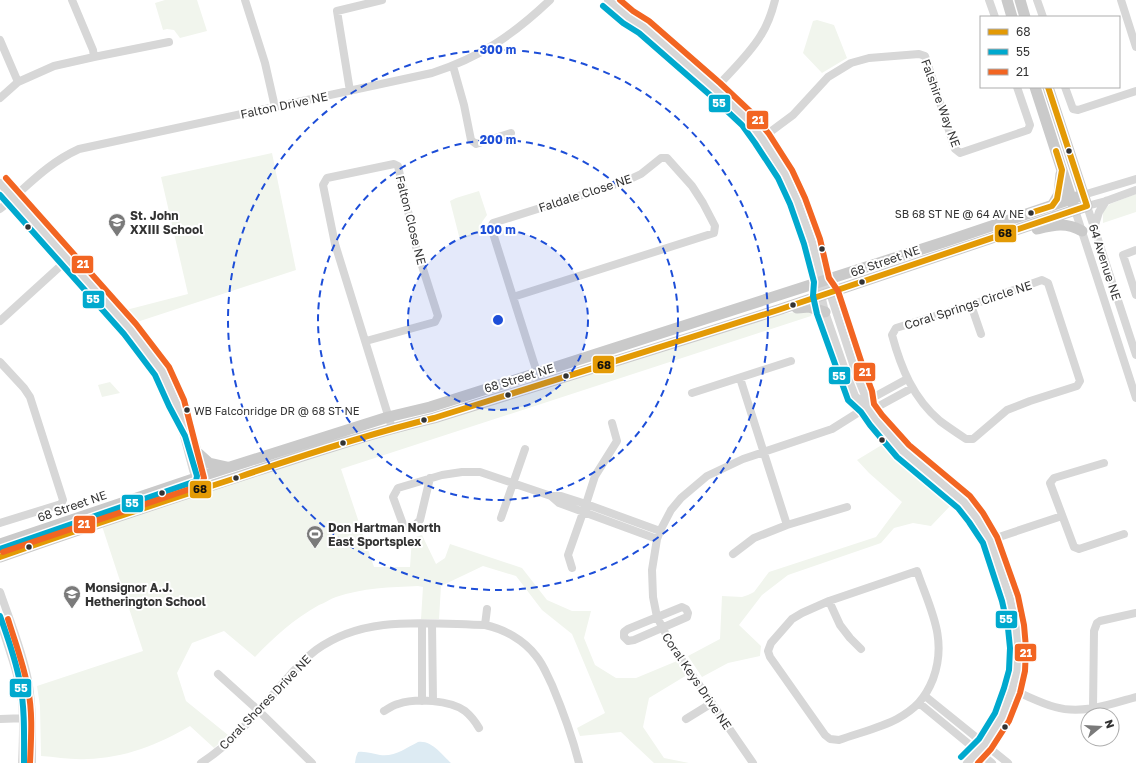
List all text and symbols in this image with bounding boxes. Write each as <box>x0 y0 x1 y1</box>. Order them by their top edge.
legend <box>980 16 1120 88</box>
text: 68 <box>1016 24 1031 39</box>
text: 300 m <box>480 42 516 57</box>
text: 55 <box>1016 44 1030 59</box>
street label: Falshire Way NE <box>918 57 964 149</box>
text: 21 <box>1016 64 1029 79</box>
street label: Falton Drive NE <box>239 88 329 122</box>
line badge: 55 <box>708 94 731 113</box>
text: 55 <box>712 96 726 109</box>
line badge: 21 <box>746 110 769 130</box>
text: 21 <box>752 113 765 126</box>
text: 200 m <box>480 132 516 147</box>
unlabelled marker <box>1064 146 1074 156</box>
street label: Faldale Close NE <box>537 171 633 215</box>
street label: Falton Close NE <box>393 174 429 266</box>
place label: SB 68 ST NE @ 64 AV NE <box>895 207 1024 220</box>
place label: St. John XXIII School <box>130 208 203 237</box>
marker: SB 68 ST NE @ 64 AV NE <box>1026 208 1036 218</box>
school or university icon: St. John XXIII School <box>107 212 127 237</box>
unlabelled marker <box>23 222 33 232</box>
text: 100 m <box>480 222 516 237</box>
street label: 64 Avenue NE <box>1086 222 1124 302</box>
line badge: 68 <box>994 224 1017 243</box>
text: 68 <box>998 226 1012 239</box>
street label: 68 Street NE <box>848 242 922 280</box>
unlabelled marker <box>817 244 827 254</box>
line badge: 21 <box>71 255 94 274</box>
text: 21 <box>77 257 90 270</box>
unlabelled marker <box>857 277 867 287</box>
street label: Coral Springs Circle NE <box>902 277 1034 333</box>
line badge: 55 <box>82 290 105 309</box>
text: 55 <box>86 292 100 305</box>
unlabelled marker <box>788 300 798 310</box>
centre of rings <box>491 313 505 327</box>
line badge: 68 <box>592 355 615 374</box>
text: 68 <box>597 358 611 371</box>
street label: 68 Street NE <box>482 360 556 396</box>
line badge: 21 <box>853 362 876 382</box>
text: 21 <box>859 365 872 378</box>
line badge: 55 <box>828 366 851 385</box>
text: 55 <box>832 369 846 382</box>
unlabelled marker <box>561 371 571 381</box>
unlabelled marker <box>503 390 513 400</box>
place label: WB Falconridge DR @ 68 ST NE <box>194 404 360 417</box>
marker: WB Falconridge DR @ 68 ST NE <box>182 405 192 415</box>
unlabelled marker <box>419 415 429 425</box>
unlabelled marker <box>877 435 887 445</box>
unlabelled marker <box>338 438 348 448</box>
unlabelled marker <box>231 473 241 483</box>
line badge: 68 <box>189 480 212 499</box>
text: 68 <box>193 482 207 495</box>
street label: 68 Street NE <box>35 487 109 525</box>
unlabelled marker <box>157 488 167 498</box>
line badge: 55 <box>121 494 144 513</box>
text: 55 <box>125 496 139 509</box>
line badge: 21 <box>73 515 96 534</box>
text: 21 <box>78 517 91 530</box>
place label: Don Hartman North East Sportsplex <box>328 520 441 549</box>
sports icon: Don Hartman North East Sportsplex <box>305 524 325 549</box>
unlabelled marker <box>24 542 34 552</box>
place label: Monsignor A.J. Hetherington School <box>85 580 206 609</box>
school or university icon: Monsignor A.J. Hetherington School <box>62 584 82 609</box>
line badge: 55 <box>995 610 1018 629</box>
text: 55 <box>999 612 1013 625</box>
street label: Coral Keys Drive NE <box>659 630 735 732</box>
line badge: 21 <box>1014 643 1037 662</box>
text: 21 <box>1020 646 1033 659</box>
street label: Coral Shores Drive NE <box>216 652 314 752</box>
line badge: 55 <box>9 678 32 698</box>
text: 55 <box>14 681 28 694</box>
north arrow <box>1080 707 1120 747</box>
text: N <box>1103 718 1117 730</box>
unlabelled marker <box>1000 722 1010 732</box>

